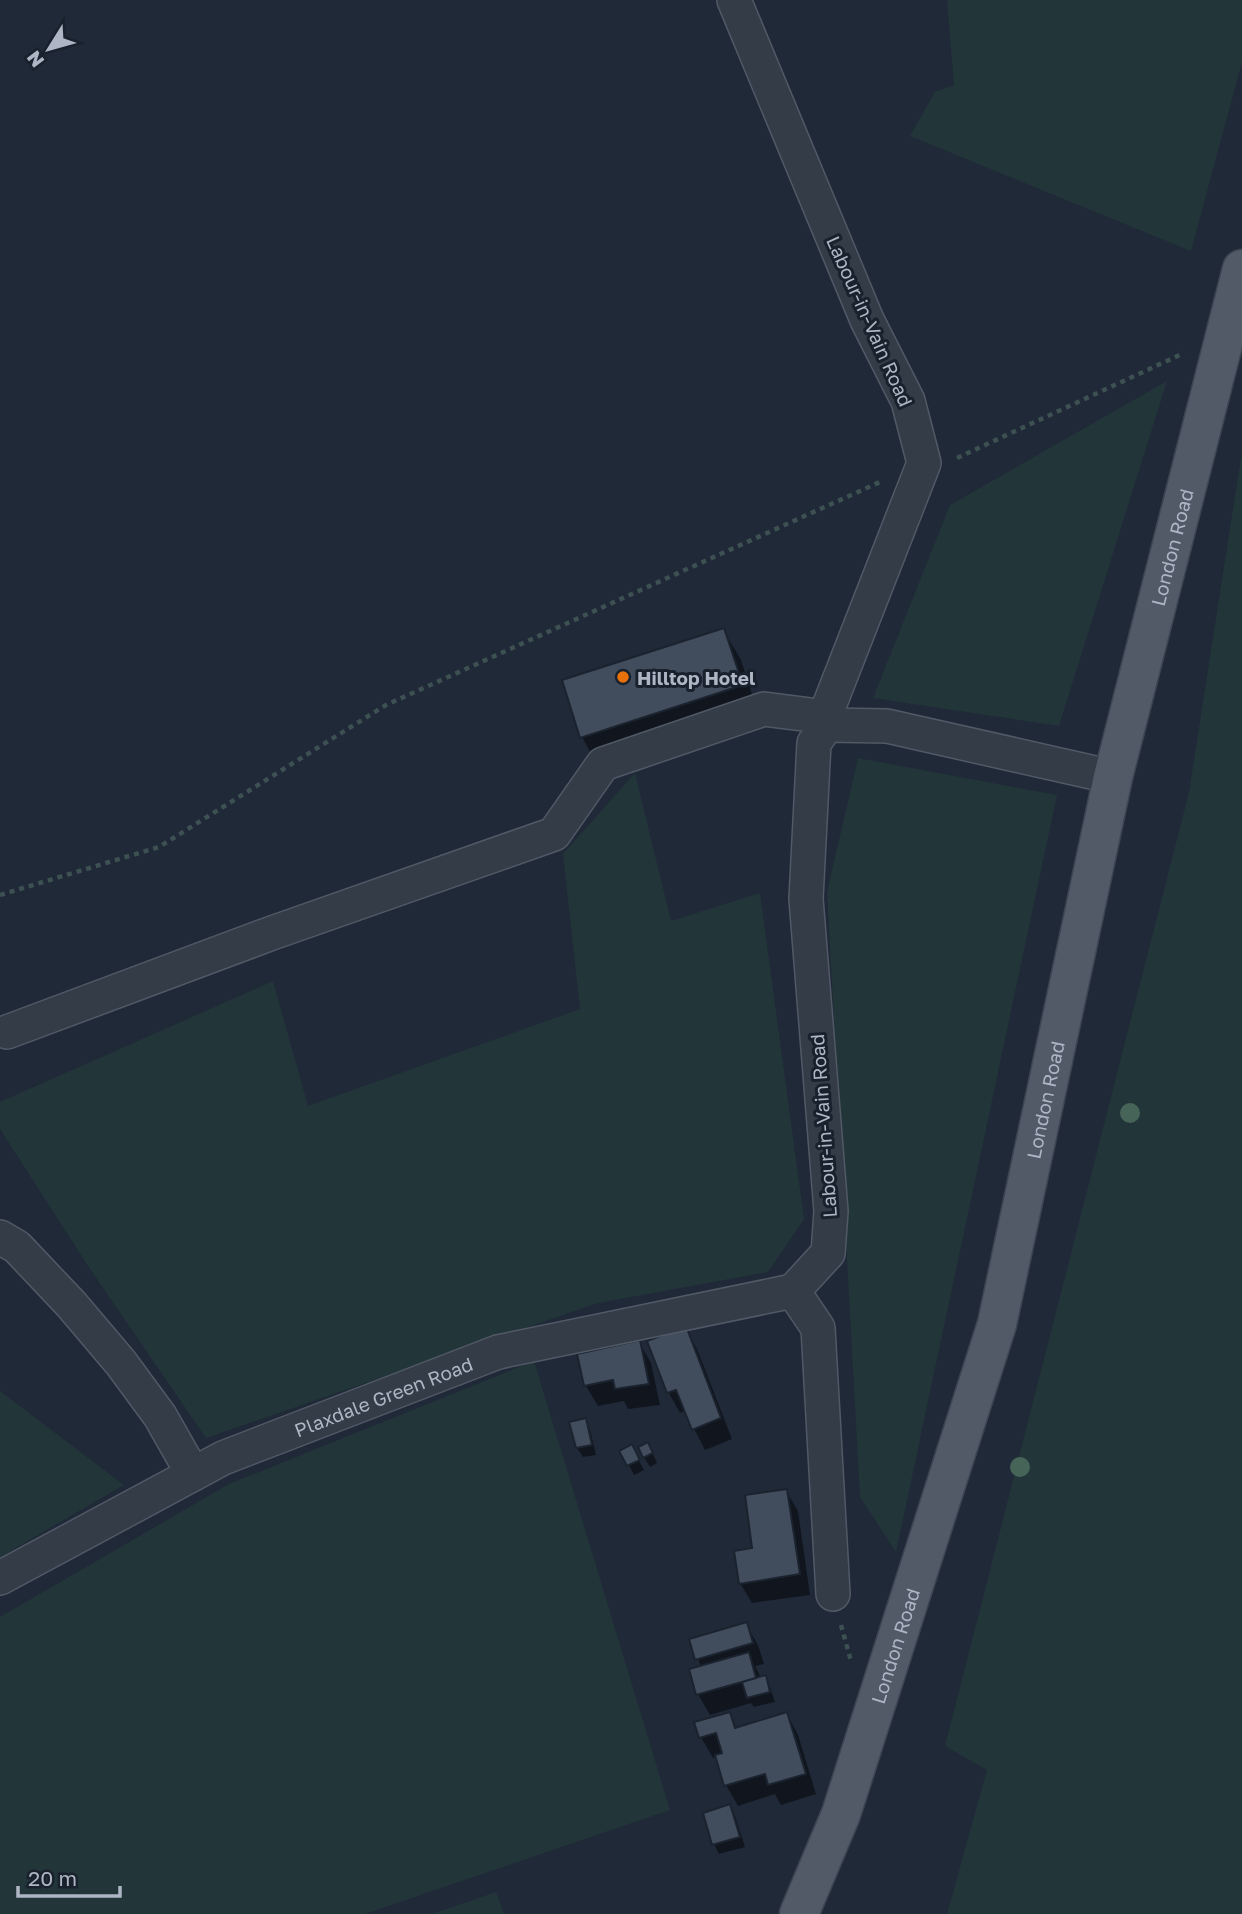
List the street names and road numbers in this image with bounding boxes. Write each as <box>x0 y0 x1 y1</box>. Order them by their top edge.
street label: Labour-in-Vain Road <box>822 232 918 410</box>
street label: London Road <box>1145 486 1197 608</box>
street label: Labour-in-Vain Road <box>805 1033 841 1219</box>
street label: London Road <box>1021 1039 1068 1161</box>
street label: Plaxdale Green Road <box>291 1351 476 1441</box>
street label: London Road <box>865 1585 924 1706</box>

